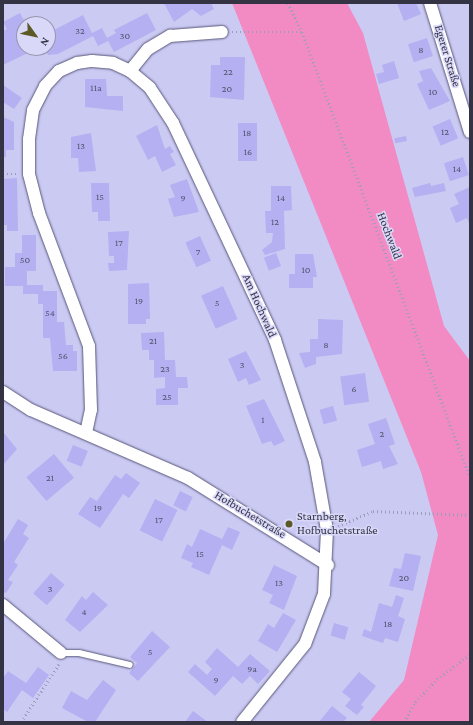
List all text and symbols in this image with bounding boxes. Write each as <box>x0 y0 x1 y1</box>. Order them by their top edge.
north arrow <box>16 16 56 56</box>
street label: Egerer Straße <box>431 23 463 89</box>
house number: 32 <box>75 25 85 37</box>
house number: 30 <box>120 30 130 42</box>
text: N <box>38 36 52 48</box>
house number: 8 <box>418 44 424 56</box>
house number: 22 <box>223 66 233 78</box>
house number: 11a <box>90 82 102 94</box>
house number: 20 <box>222 83 232 95</box>
house number: 10 <box>429 86 437 98</box>
house number: 12 <box>441 126 449 138</box>
house number: 18 <box>243 127 251 139</box>
house number: 13 <box>77 140 85 152</box>
house number: 16 <box>244 146 252 158</box>
house number: 14 <box>453 163 461 175</box>
house number: 15 <box>96 191 104 203</box>
house number: 9 <box>180 192 186 204</box>
house number: 14 <box>277 192 285 204</box>
street label: Hochwald <box>374 211 404 261</box>
house number: 12 <box>271 216 279 228</box>
house number: 17 <box>115 237 123 249</box>
house number: 7 <box>196 246 200 258</box>
house number: 50 <box>20 254 30 266</box>
house number: 10 <box>302 264 310 276</box>
street label: Am Hochwald <box>239 272 279 340</box>
house number: 19 <box>135 295 143 307</box>
house number: 5 <box>215 297 219 309</box>
house number: 54 <box>45 307 55 319</box>
house number: 21 <box>149 335 157 347</box>
house number: 8 <box>323 339 329 351</box>
house number: 56 <box>58 350 68 362</box>
house number: 3 <box>240 359 244 371</box>
house number: 23 <box>160 363 170 375</box>
house number: 6 <box>351 383 357 395</box>
house number: 25 <box>162 391 172 403</box>
house number: 1 <box>261 414 265 426</box>
house number: 2 <box>380 428 384 440</box>
house number: 21 <box>46 472 54 484</box>
street label: Hofbuchetstraße <box>212 488 288 542</box>
house number: 19 <box>94 502 102 514</box>
place label: Starnberg, Hofbuchetstraße <box>297 510 378 538</box>
house number: 17 <box>155 514 163 526</box>
marker: Starnberg, Hofbuchetstraße <box>284 519 294 529</box>
house number: 15 <box>196 548 204 560</box>
house number: 20 <box>399 572 409 584</box>
house number: 13 <box>275 577 283 589</box>
house number: 3 <box>48 583 52 595</box>
house number: 4 <box>81 606 87 618</box>
house number: 18 <box>384 618 392 630</box>
house number: 5 <box>148 646 152 658</box>
house number: 9a <box>247 663 257 675</box>
house number: 9 <box>213 674 219 686</box>

